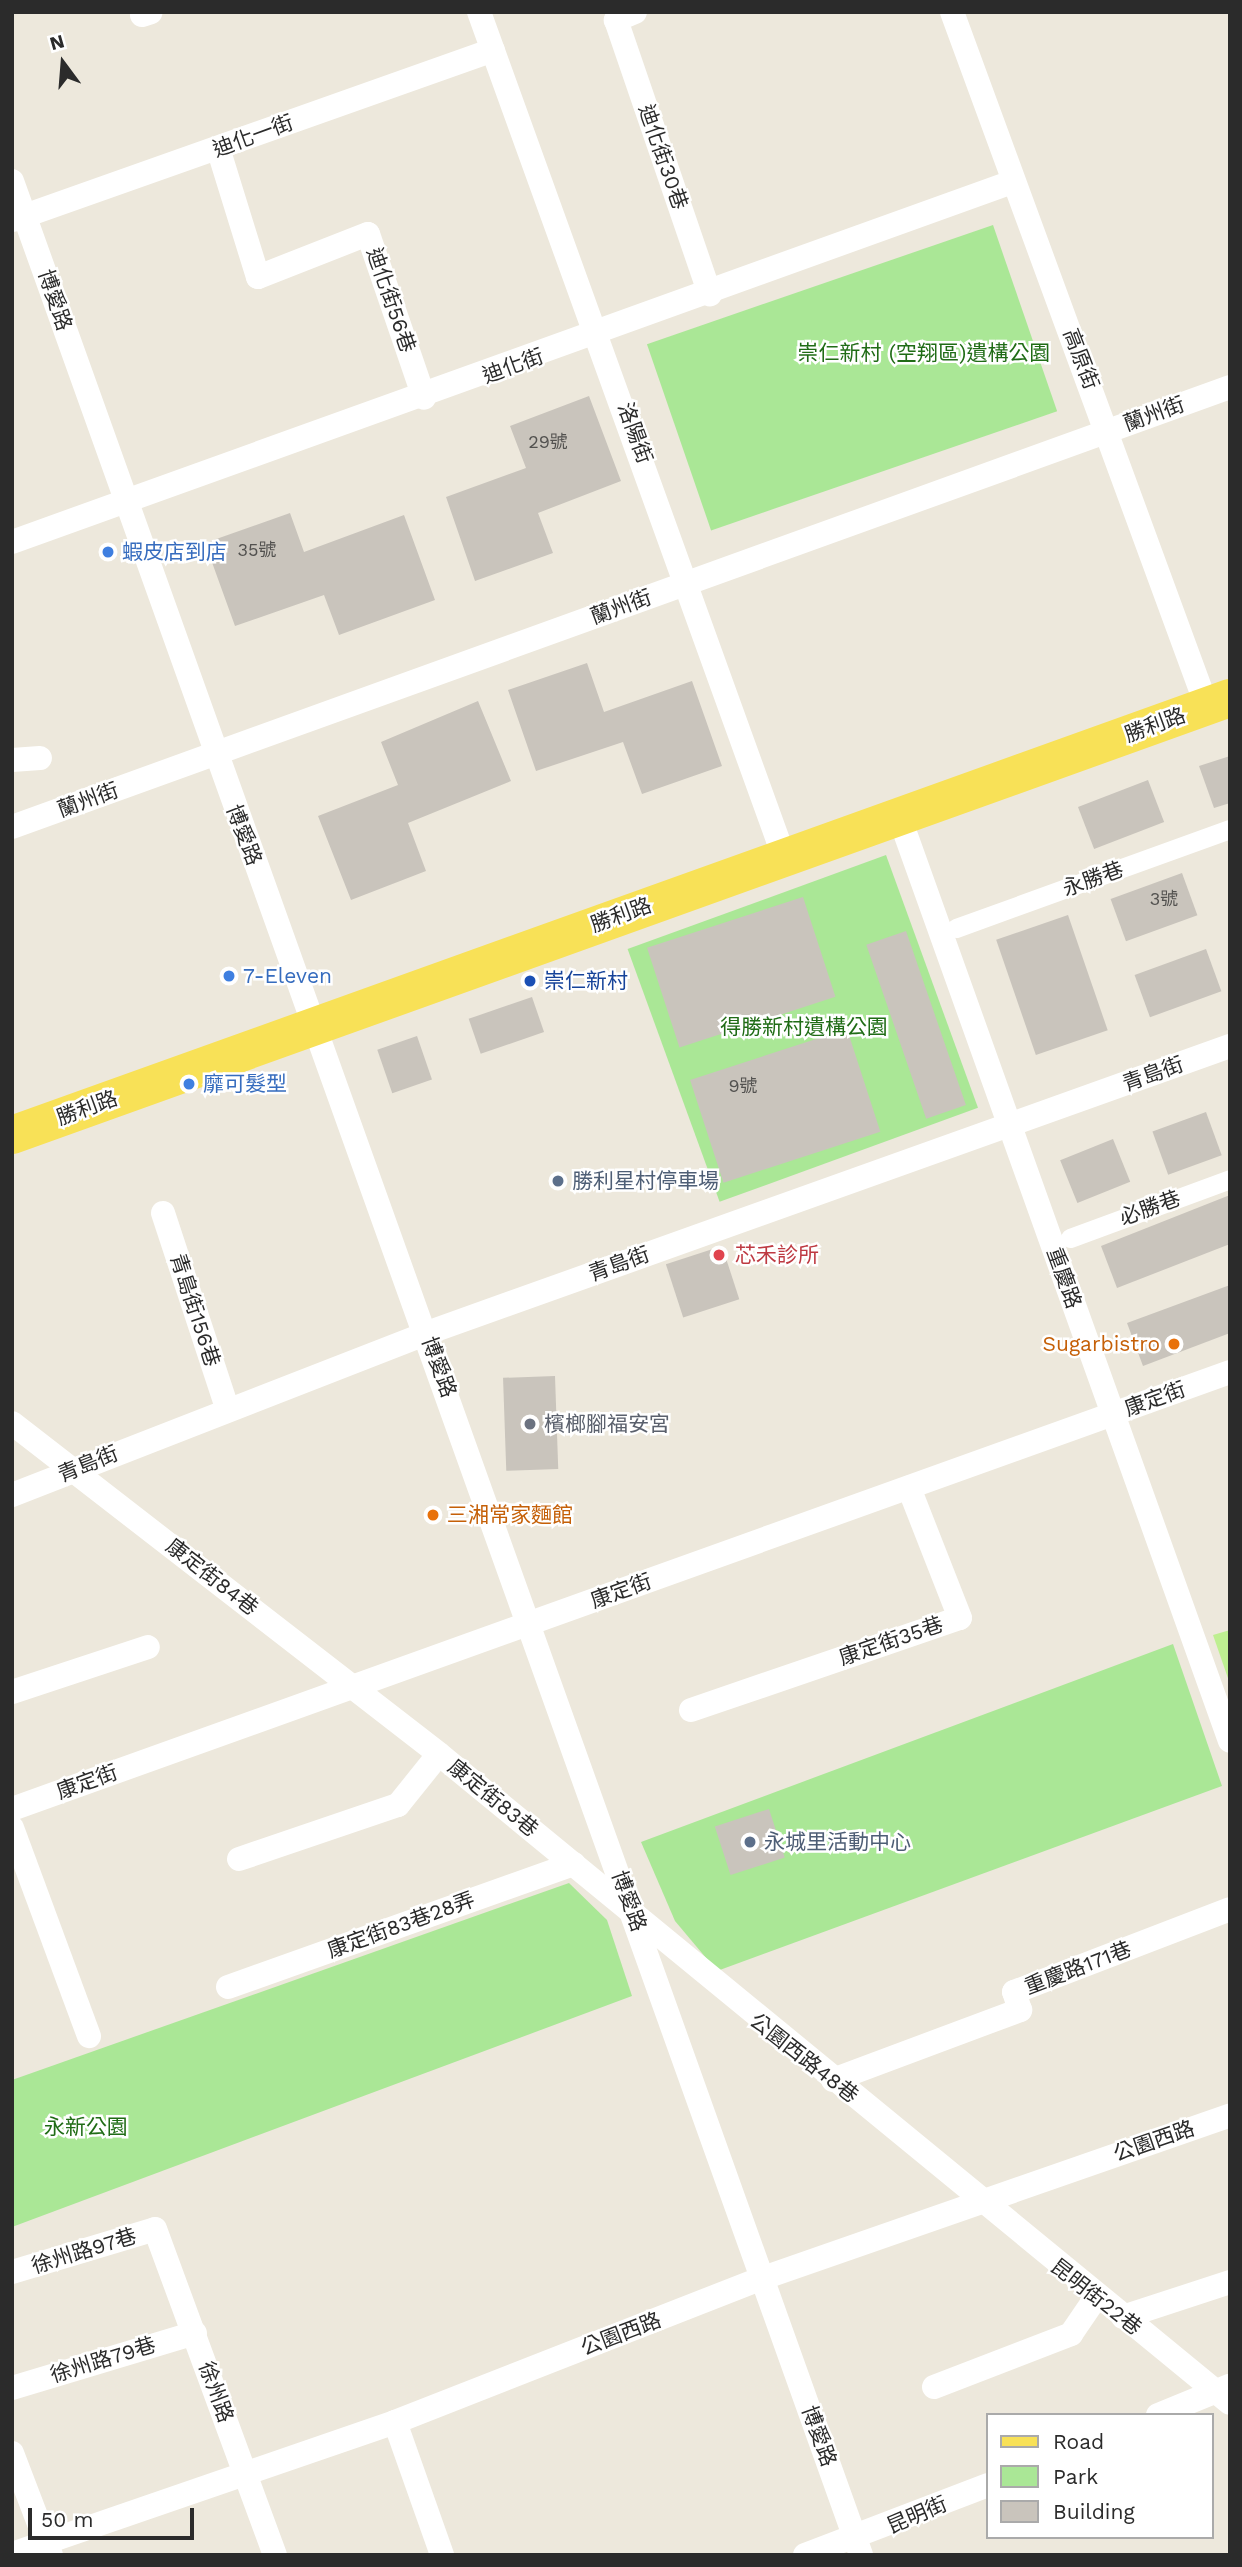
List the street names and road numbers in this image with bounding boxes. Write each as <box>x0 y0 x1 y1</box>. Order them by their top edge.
street label: 迪化街30巷 <box>633 101 693 213</box>
street label: 迪化一街 <box>209 110 297 162</box>
street label: 迪化街56巷 <box>361 244 421 356</box>
street label: 博愛路 <box>33 266 77 334</box>
street label: 高原街 <box>1058 325 1104 393</box>
street label: 迪化街 <box>479 343 547 389</box>
street label: 蘭州街 <box>1120 391 1188 437</box>
street label: 洛陽街 <box>612 399 658 467</box>
street label: 蘭州街 <box>587 584 655 630</box>
street label: 勝利路 <box>1121 702 1189 748</box>
street label: 蘭州街 <box>54 777 122 823</box>
street label: 博愛路 <box>221 801 267 869</box>
street label: 永勝巷 <box>1059 856 1127 902</box>
street label: 勝利路 <box>587 892 655 938</box>
street label: 青島街 <box>1119 1051 1187 1097</box>
street label: 勝利路 <box>53 1085 121 1131</box>
street label: 必勝巷 <box>1116 1185 1184 1231</box>
street label: 青島街 <box>585 1241 653 1287</box>
street label: 重慶路 <box>1041 1244 1087 1312</box>
street label: 青島街156巷 <box>165 1250 225 1370</box>
street label: 博愛路 <box>416 1333 462 1401</box>
street label: 康定街 <box>1121 1376 1189 1422</box>
street label: 青島街 <box>54 1441 122 1487</box>
street label: 康定街84巷 <box>161 1533 263 1621</box>
street label: 康定街 <box>587 1568 655 1614</box>
street label: 康定街35巷 <box>836 1611 946 1671</box>
street label: 康定街83巷 <box>443 1754 543 1842</box>
street label: 康定街 <box>53 1759 121 1805</box>
street label: 博愛路 <box>606 1867 652 1935</box>
street label: 康定街83巷28弄 <box>324 1887 478 1963</box>
street label: 重慶路171巷 <box>1021 1936 1135 2000</box>
street label: 公園西路48巷 <box>745 2008 863 2108</box>
street label: 公園西路 <box>1110 2115 1198 2167</box>
street label: 徐州路97巷 <box>29 2223 139 2279</box>
street label: 昆明街22巷 <box>1045 2254 1147 2340</box>
street label: 公園西路 <box>577 2307 665 2361</box>
street label: 徐州路79巷 <box>47 2332 159 2388</box>
street label: 徐州路 <box>193 2358 239 2426</box>
street label: 博愛路 <box>796 2402 842 2470</box>
street label: 昆明街 <box>883 2491 951 2539</box>

